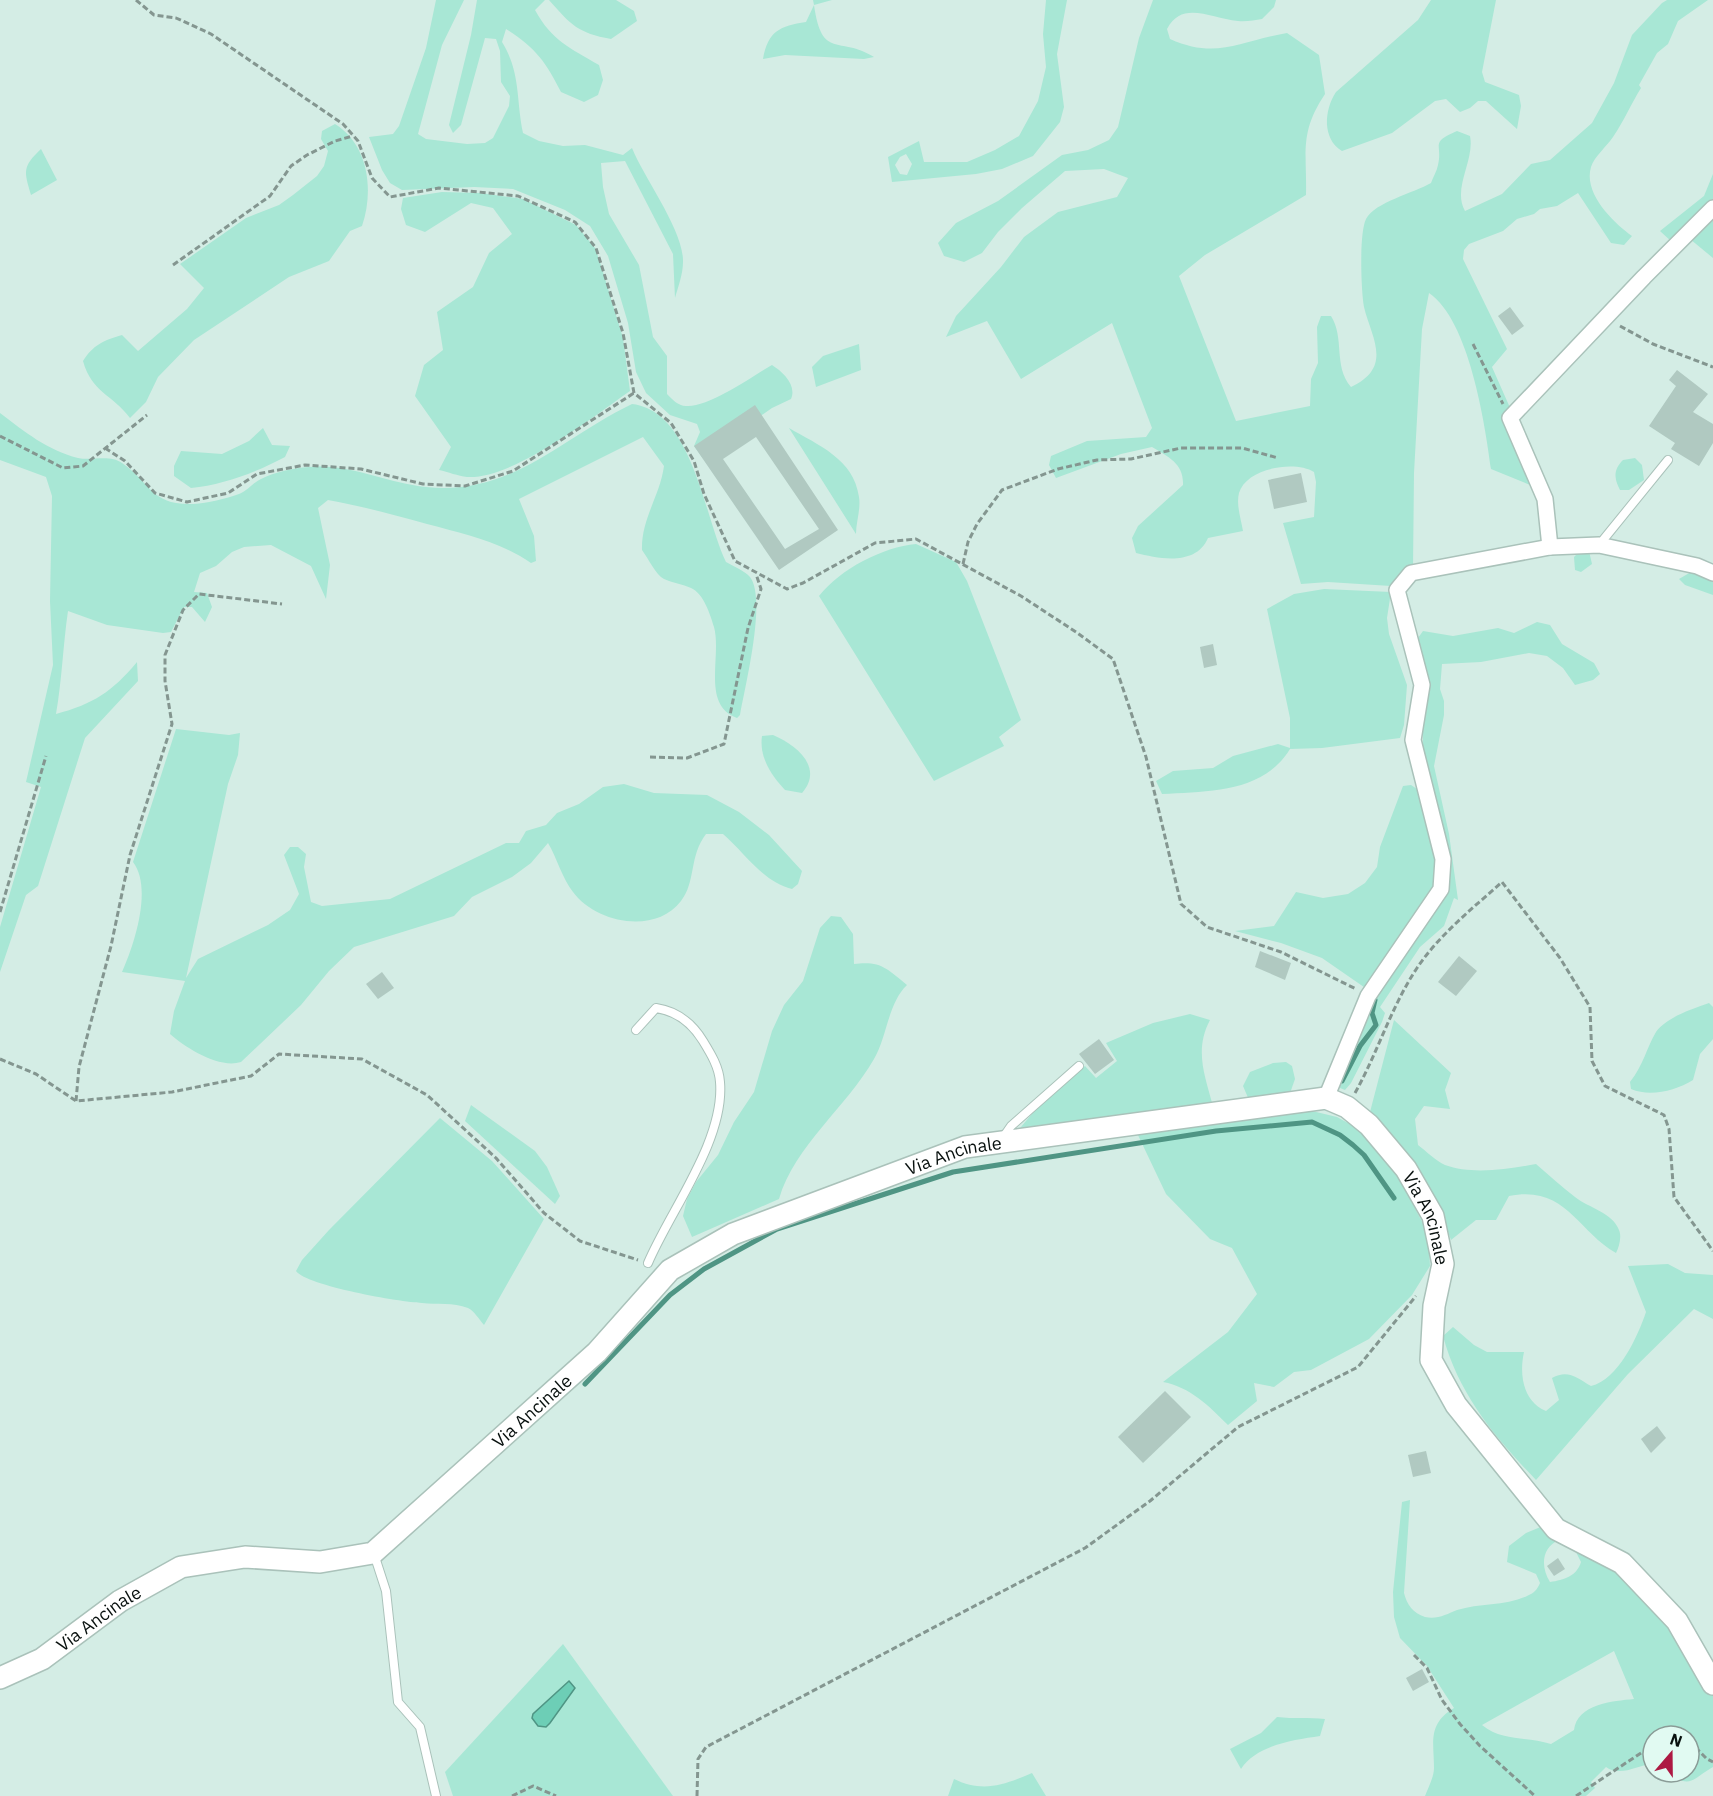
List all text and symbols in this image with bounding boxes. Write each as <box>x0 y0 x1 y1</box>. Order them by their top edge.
street label: Via Ancinale <box>902 1131 1003 1180</box>
street label: Via Ancinale <box>1398 1167 1454 1267</box>
street label: Via Ancinale <box>487 1369 576 1452</box>
street label: Via Ancinale <box>51 1580 145 1656</box>
north arrow <box>1641 1724 1701 1784</box>
text: N <box>1667 1729 1685 1751</box>

